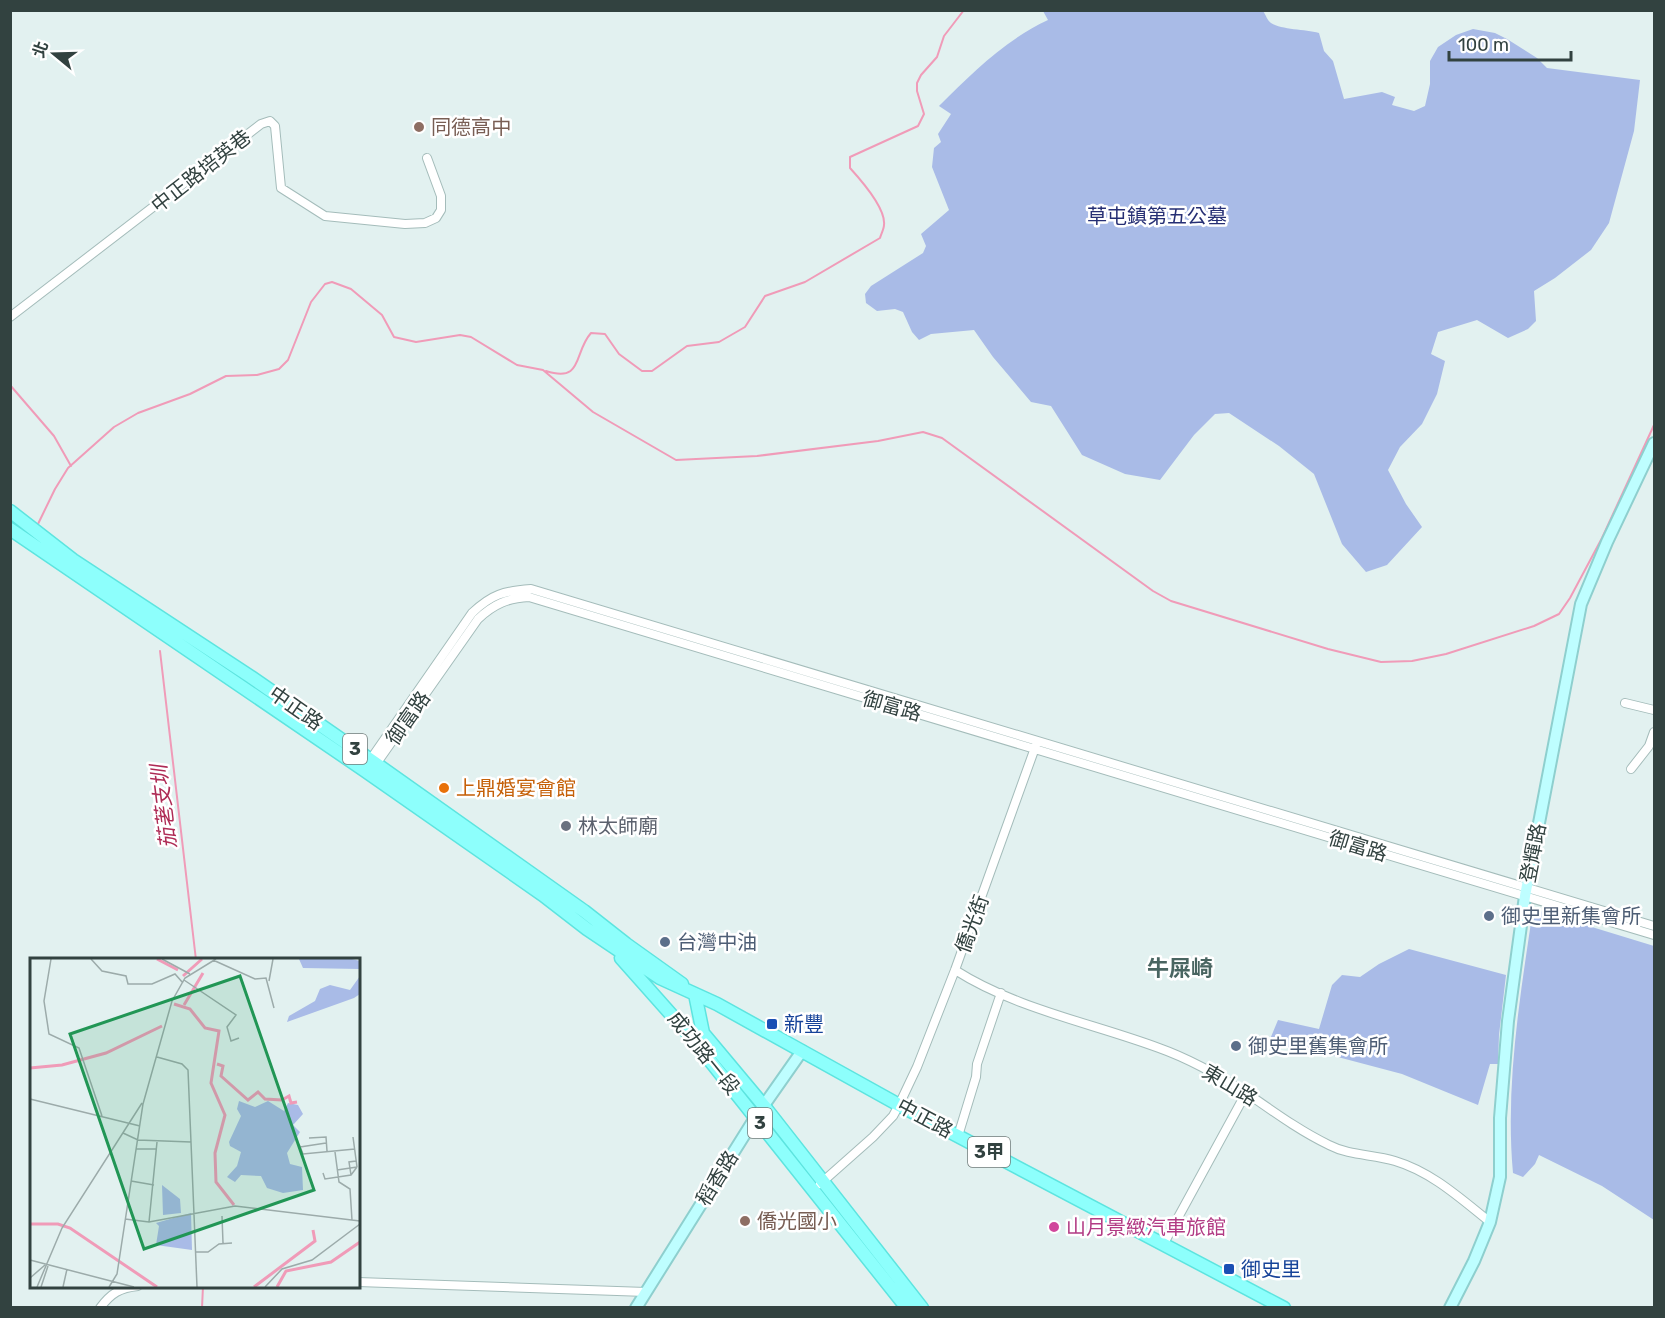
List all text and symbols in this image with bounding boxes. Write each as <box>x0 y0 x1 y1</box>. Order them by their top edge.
north arrow <box>24 24 84 84</box>
scale bar <box>1449 24 1570 62</box>
text: 100 m <box>1458 34 1509 56</box>
text: 北 <box>29 39 52 60</box>
place label: 同德高中 <box>431 115 511 139</box>
marker: 同德高中 <box>412 120 426 134</box>
street label: 中正路培英巷 <box>146 125 256 217</box>
park label: 草屯鎮第五公墓 <box>1087 204 1227 228</box>
street label: 中正路 <box>265 681 327 735</box>
street label: 御富路 <box>860 686 924 726</box>
street label: 御富路 <box>381 687 435 749</box>
road number: 3 <box>343 734 367 764</box>
water label: 茄荖支圳 <box>146 761 181 850</box>
place label: 上鼎婚宴會館 <box>456 776 576 800</box>
marker: 上鼎婚宴會館 <box>437 781 451 795</box>
place label: 林太師廟 <box>578 814 658 838</box>
marker: 林太師廟 <box>559 819 573 833</box>
street label: 登輝路 <box>1515 821 1551 885</box>
street label: 御富路 <box>1326 826 1390 866</box>
street label: 僑光街 <box>950 892 994 956</box>
place label: 御史里新集會所 <box>1501 904 1641 928</box>
marker: 御史里新集會所 <box>1482 909 1496 923</box>
place label: 台灣中油 <box>677 930 757 954</box>
marker: 台灣中油 <box>658 935 672 949</box>
district label: 牛屎崎 <box>1147 955 1213 982</box>
inset map <box>30 958 360 1288</box>
street label: 成功路一段 <box>663 1007 745 1099</box>
place label: 新豐 <box>784 1012 824 1036</box>
marker: 新豐 <box>765 1017 779 1031</box>
place label: 御史里舊集會所 <box>1248 1034 1388 1058</box>
marker: 御史里舊集會所 <box>1229 1039 1243 1053</box>
street label: 東山路 <box>1198 1059 1262 1111</box>
street label: 中正路 <box>893 1093 957 1143</box>
road number: 3 <box>748 1108 772 1138</box>
road number: 3甲 <box>968 1137 1010 1167</box>
street label: 稻香路 <box>691 1146 743 1210</box>
place label: 僑光國小 <box>757 1209 837 1233</box>
marker: 僑光國小 <box>738 1214 752 1228</box>
place label: 山月景緻汽車旅館 <box>1066 1215 1226 1239</box>
marker: 山月景緻汽車旅館 <box>1047 1220 1061 1234</box>
place label: 御史里 <box>1241 1257 1301 1281</box>
marker: 御史里 <box>1222 1262 1236 1276</box>

